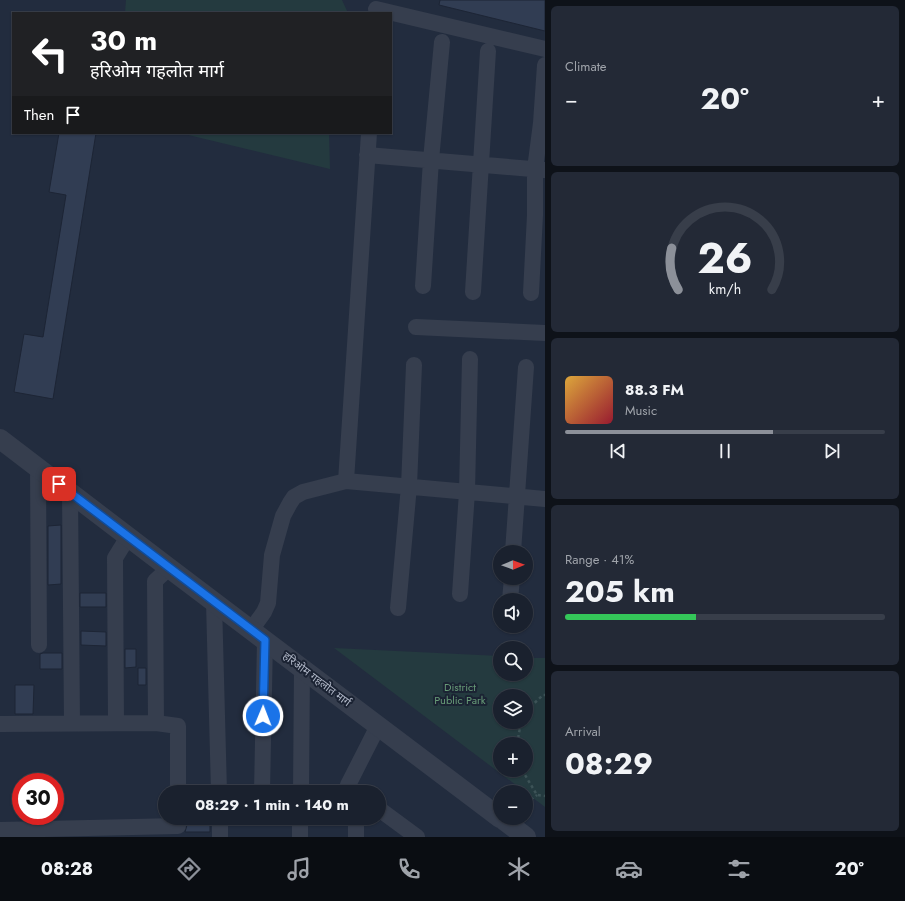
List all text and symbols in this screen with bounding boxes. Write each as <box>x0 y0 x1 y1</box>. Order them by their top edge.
text: 30 m <box>90 20 157 61</box>
icon: left <box>24 28 76 80</box>
text: Climate <box>565 57 606 76</box>
text: हरिओम गहलोत मार्ग <box>90 58 224 84</box>
text: 20° <box>701 77 749 120</box>
text: − <box>565 83 578 115</box>
text: + <box>871 83 885 115</box>
text: Then <box>24 104 54 126</box>
icon: arrive <box>62 104 84 126</box>
text: 26 <box>697 228 753 289</box>
text: km/h <box>709 279 741 299</box>
text: 88.3 FM <box>625 379 684 401</box>
text: Music <box>625 401 657 420</box>
icon: previous <box>607 440 629 462</box>
icon: pause <box>714 440 736 462</box>
icon: next <box>821 440 843 462</box>
pin <box>42 467 76 501</box>
icon: arrive <box>48 473 70 495</box>
north arrow <box>493 545 533 585</box>
map controls <box>493 545 533 825</box>
text: Range · 41% <box>565 550 634 569</box>
text: 205 km <box>565 570 675 613</box>
button: sound <box>493 593 533 633</box>
button: search <box>493 641 533 681</box>
street label: हरिओम गहलोत मार्ग <box>279 648 355 711</box>
park label: District Public Park <box>434 679 486 708</box>
button: layers <box>493 689 533 729</box>
position arrow <box>242 695 284 737</box>
text: Arrival <box>565 722 601 741</box>
button: + <box>493 737 533 777</box>
text: 08:29 <box>565 742 653 785</box>
speed limit sign: 30 <box>12 773 64 825</box>
button: − <box>493 785 533 825</box>
text: 08:29 · 1 min · 140 m <box>195 794 349 816</box>
icon: directions <box>175 855 203 883</box>
icon: music <box>285 855 313 883</box>
icon: phone <box>395 855 423 883</box>
icon: climate <box>505 855 533 883</box>
icon: car <box>615 855 643 883</box>
icon: filters <box>725 855 753 883</box>
text: 08:28 <box>41 856 93 882</box>
text: 20° <box>835 856 864 882</box>

